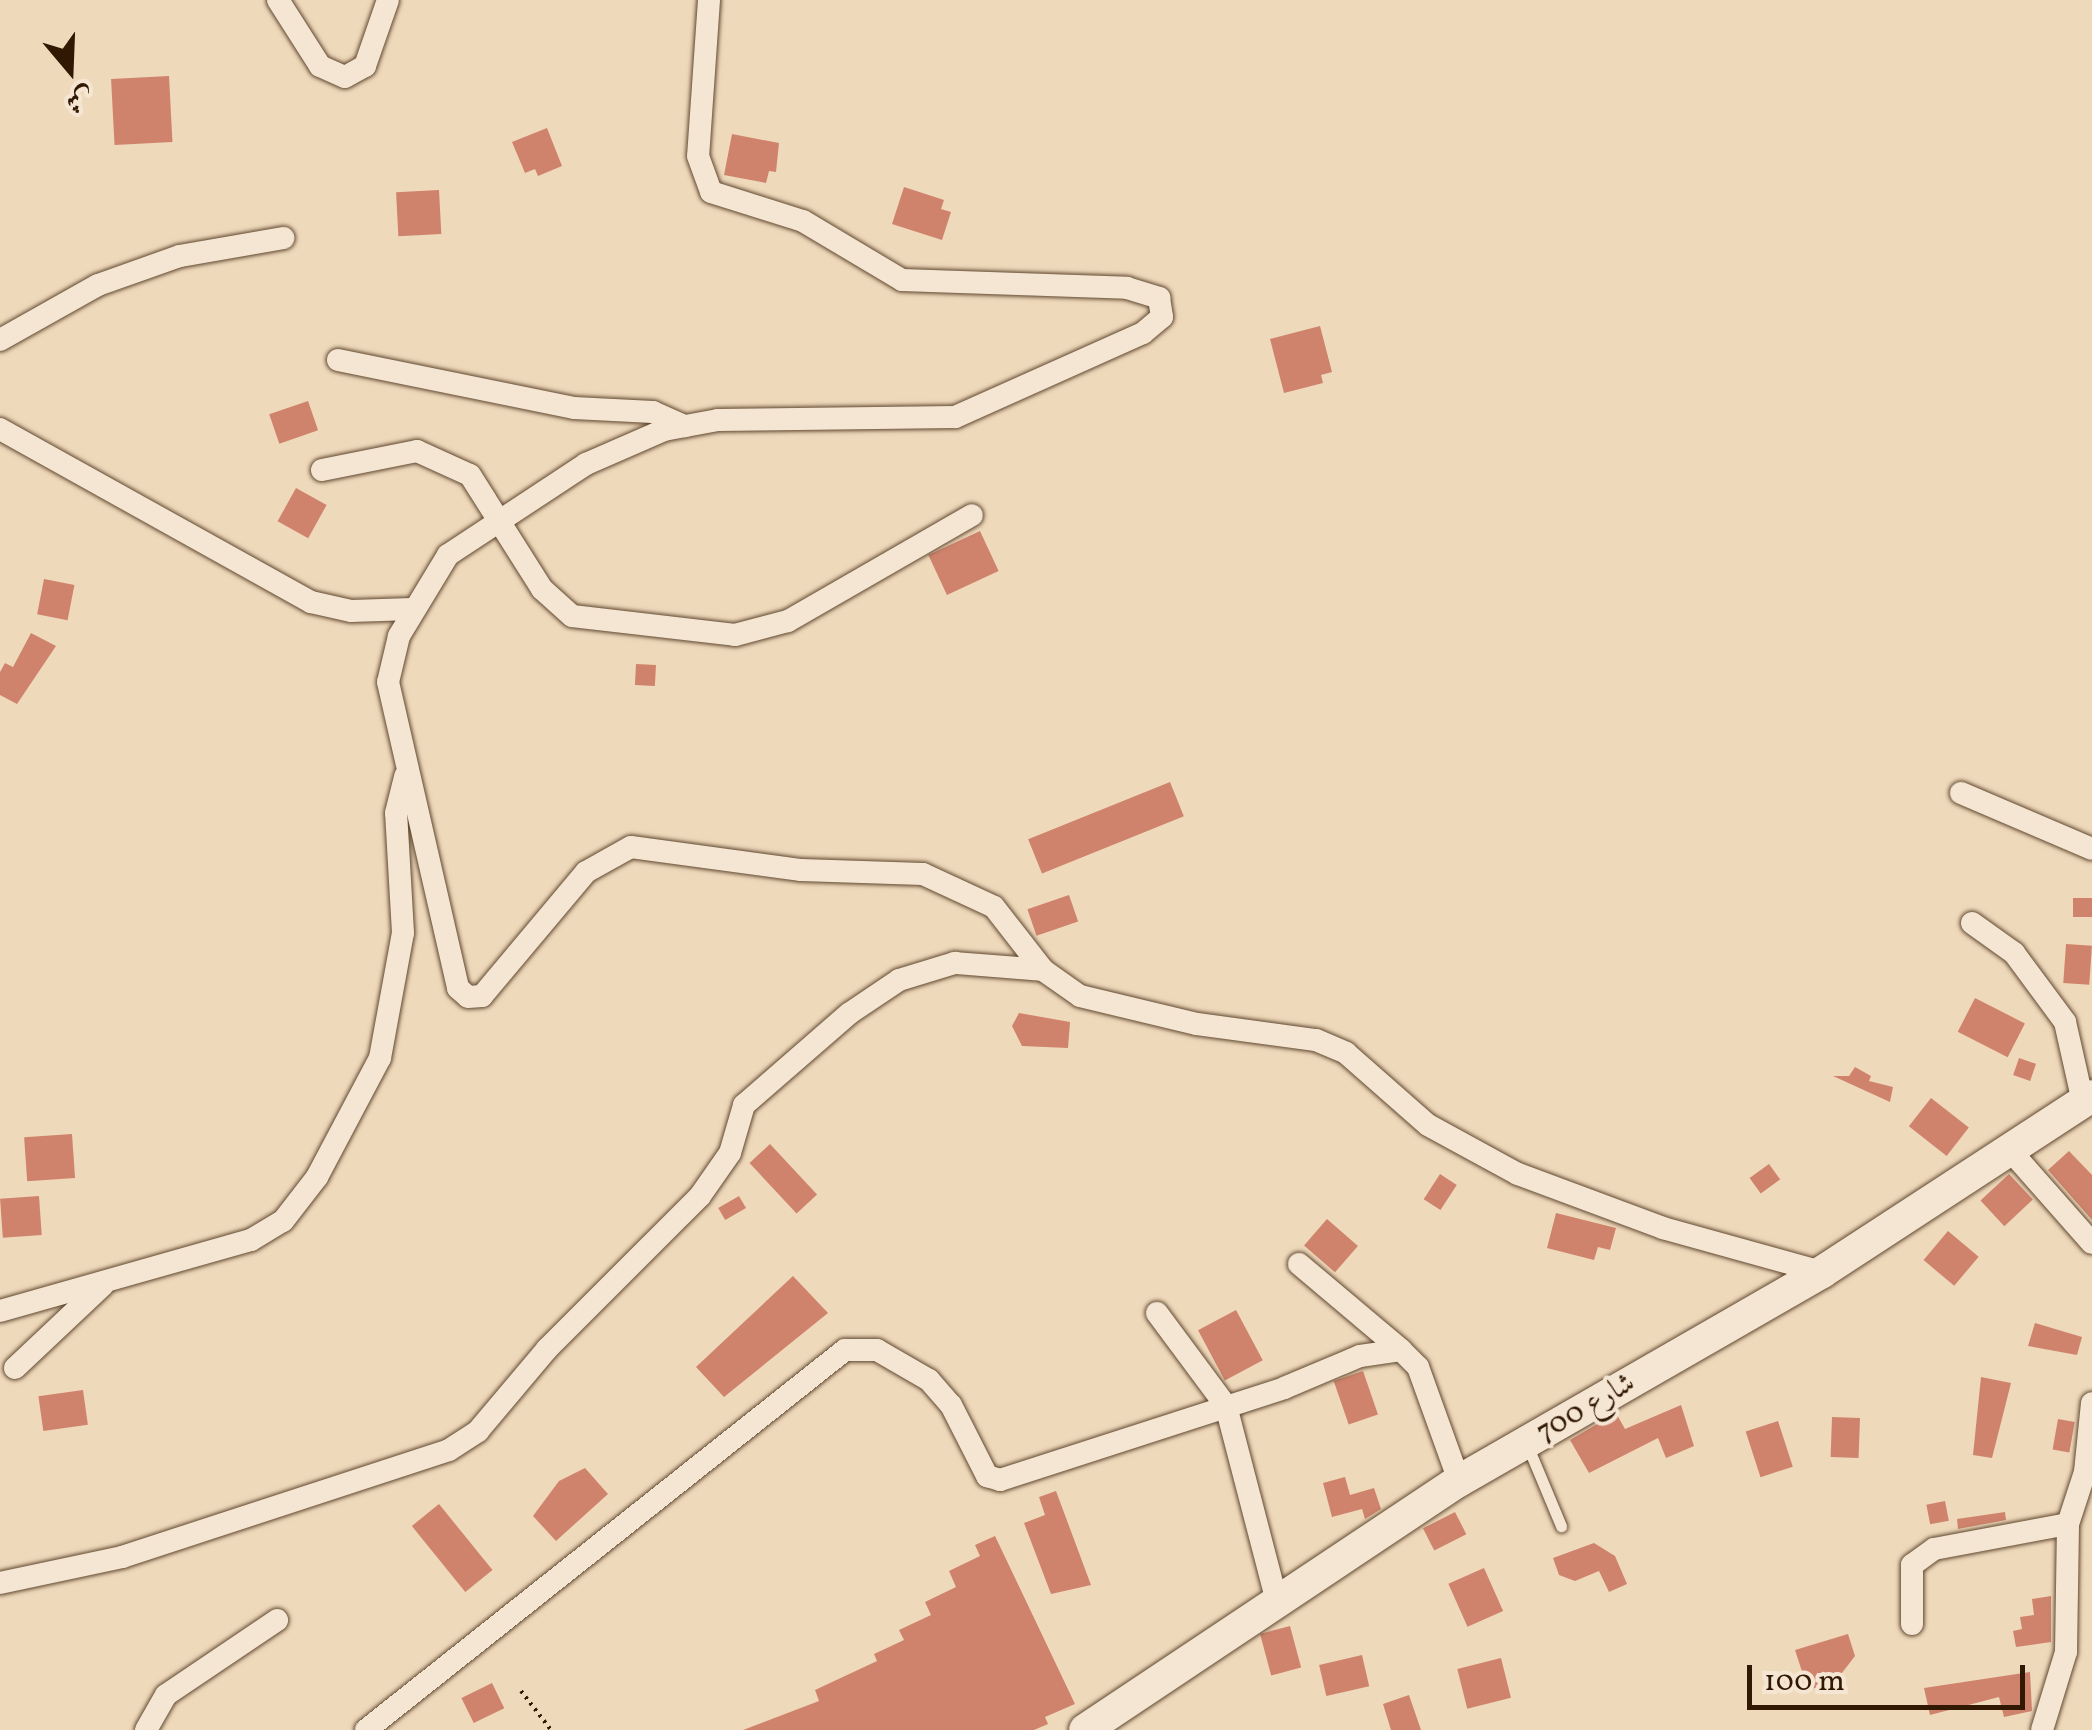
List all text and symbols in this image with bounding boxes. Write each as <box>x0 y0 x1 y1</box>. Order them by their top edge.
north arrow <box>20 20 120 120</box>
text: ش <box>60 76 99 122</box>
street label: شارع 700 <box>1530 1365 1642 1451</box>
scale bar <box>1752 1645 2030 1707</box>
text: 100 m <box>1764 1661 1845 1703</box>

